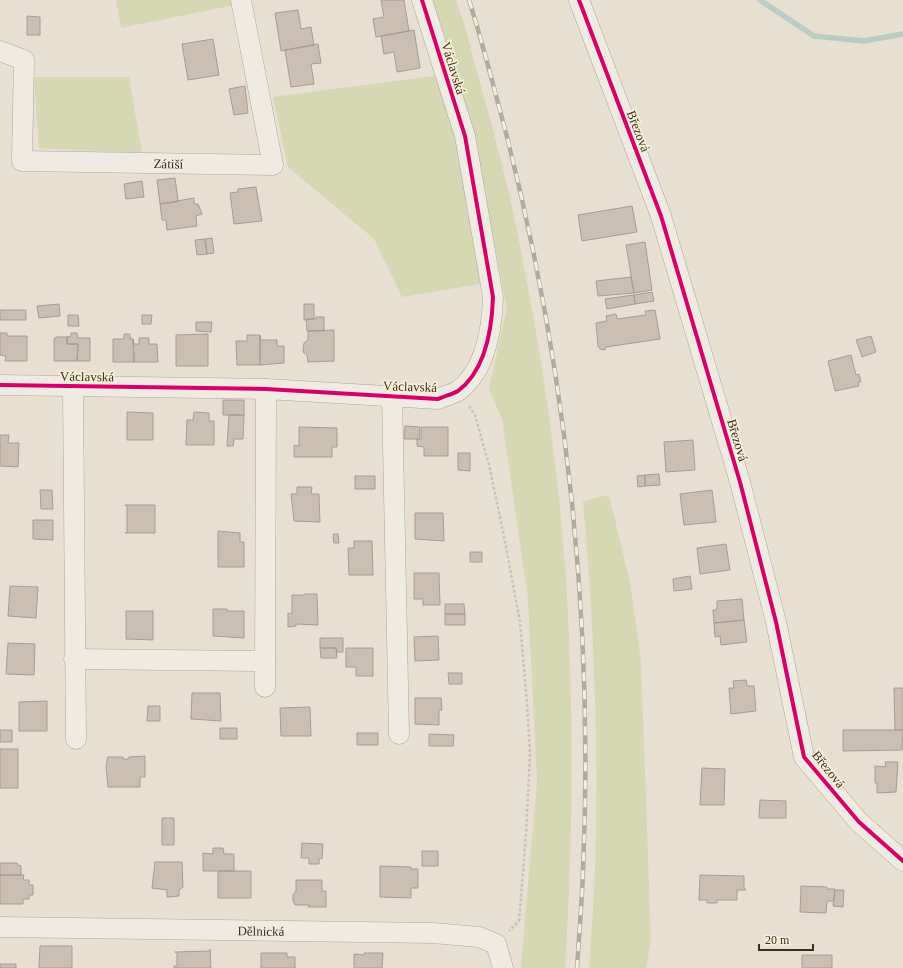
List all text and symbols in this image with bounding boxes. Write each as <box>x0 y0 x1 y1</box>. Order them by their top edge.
street label: Václavská <box>438 40 469 96</box>
street label: Březová <box>624 108 653 154</box>
street label: Zátiší <box>153 156 184 172</box>
street label: Václavská <box>60 369 114 384</box>
street label: Václavská <box>383 378 438 395</box>
street label: Březová <box>724 417 751 463</box>
street label: Březová <box>809 748 848 791</box>
street label: Dělnická <box>237 923 285 939</box>
scale bar <box>759 926 813 952</box>
text: 20 m <box>765 933 790 947</box>

